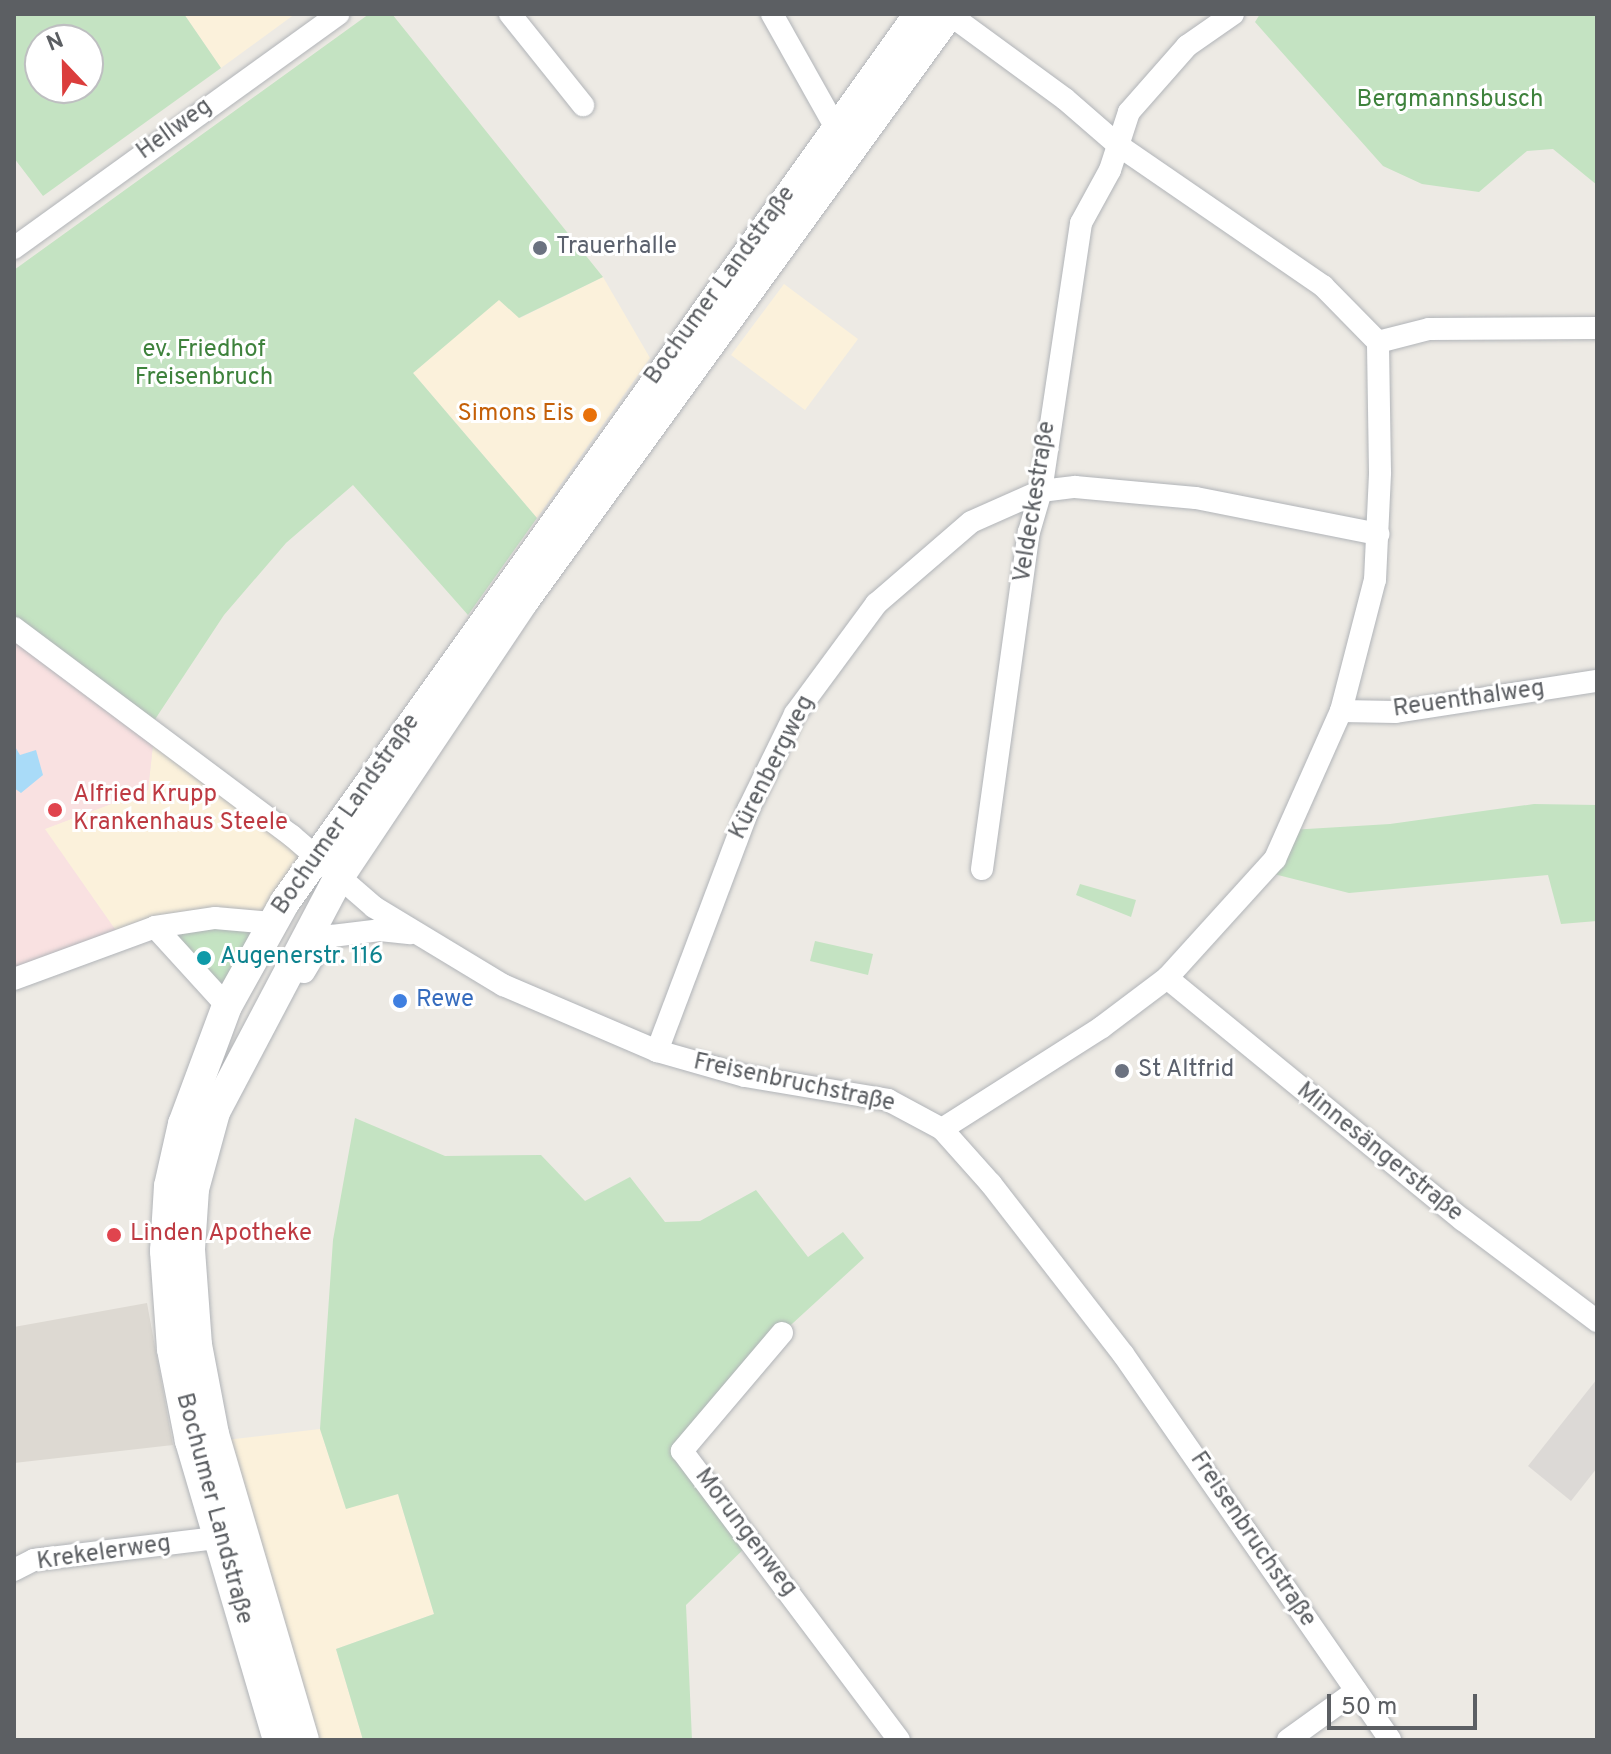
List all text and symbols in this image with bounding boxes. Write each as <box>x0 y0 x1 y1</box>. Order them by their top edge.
north arrow <box>24 24 104 104</box>
text: N <box>43 28 68 59</box>
park label: Bergmannsbusch <box>1356 87 1544 115</box>
street label: Hellweg <box>132 93 218 167</box>
street label: Bochumer Landstraße <box>639 181 803 391</box>
place label: Trauerhalle <box>556 234 677 262</box>
marker: Trauerhalle <box>531 239 549 257</box>
park label: ev. Friedhof Freisenbruch <box>135 337 273 393</box>
place label: Simons Eis <box>457 401 574 429</box>
marker: Simons Eis <box>581 406 599 424</box>
street label: Veldeckestraße <box>1009 419 1063 585</box>
street label: Reuenthalweg <box>1391 675 1547 725</box>
street label: Kürenbergweg <box>724 691 822 845</box>
street label: Bochumer Landstraße <box>267 709 427 921</box>
place label: Alfried Krupp Krankenhaus Steele <box>73 782 288 838</box>
marker: Alfried Krupp Krankenhaus Steele <box>44 799 66 821</box>
place label: Augenerstr. 116 <box>220 944 383 972</box>
marker: Augenerstr. 116 <box>195 949 213 967</box>
place label: Rewe <box>416 987 474 1015</box>
marker: Rewe <box>391 992 409 1010</box>
street label: Freisenbruchstraße <box>691 1049 897 1119</box>
place label: St Altfrid <box>1138 1057 1235 1085</box>
marker: St Altfrid <box>1113 1062 1131 1080</box>
street label: Minnesängerstraße <box>1290 1077 1468 1229</box>
place label: Linden Apotheke <box>130 1221 313 1249</box>
marker: Linden Apotheke <box>105 1226 123 1244</box>
street label: Bochumer Landstraße <box>168 1390 258 1628</box>
street label: Freisenbruchstraße <box>1183 1447 1321 1633</box>
street label: Morungenweg <box>688 1463 802 1603</box>
street label: Krekelerweg <box>35 1530 173 1578</box>
scale bar <box>1331 1678 1481 1728</box>
text: 50 m <box>1341 1693 1397 1723</box>

